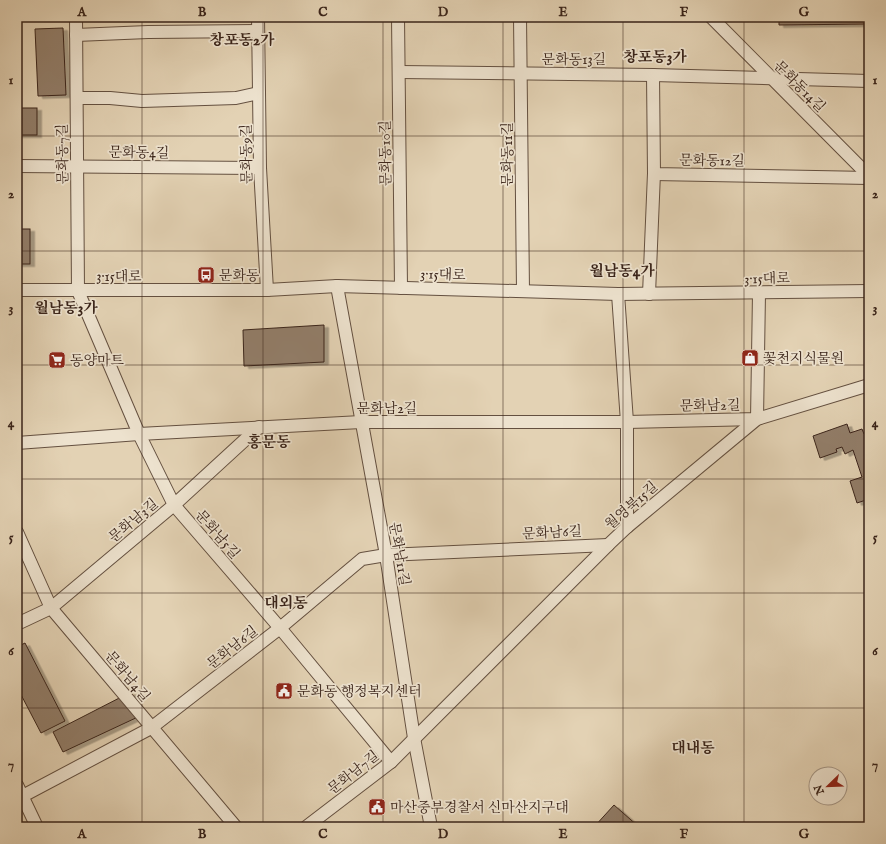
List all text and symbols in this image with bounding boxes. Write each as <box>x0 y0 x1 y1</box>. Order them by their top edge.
text: A <box>77 4 88 21</box>
text: B <box>198 4 207 21</box>
text: C <box>318 4 328 21</box>
text: D <box>438 4 449 21</box>
text: E <box>558 4 568 21</box>
text: F <box>680 4 689 21</box>
text: G <box>799 4 810 21</box>
district label: 창포동2가 <box>210 31 275 50</box>
district label: 창포동3가 <box>623 48 687 67</box>
street label: 문화동13길 <box>542 51 606 69</box>
street label: 문화동14길 <box>770 57 829 116</box>
text: 1 <box>9 72 14 89</box>
text: 1 <box>873 72 878 89</box>
street label: 문화동10길 <box>376 120 396 186</box>
street label: 문화동11길 <box>499 122 517 186</box>
street label: 문화동7길 <box>53 124 73 184</box>
street label: 문화동9길 <box>237 124 257 184</box>
street label: 문화동4길 <box>108 143 170 163</box>
street label: 문화동12길 <box>679 151 745 171</box>
text: 2 <box>8 186 14 203</box>
text: 2 <box>872 186 878 203</box>
district label: 월남동4가 <box>589 262 655 281</box>
bus stop icon: 문화동 <box>196 265 216 285</box>
street label: 3·15대로 <box>420 265 467 285</box>
place label: 문화동 <box>219 267 260 285</box>
street label: 3·15대로 <box>96 268 142 286</box>
street label: 3·15대로 <box>744 270 790 288</box>
district label: 월남동3가 <box>34 299 98 318</box>
text: 3 <box>9 300 14 317</box>
text: 3 <box>873 300 878 317</box>
shop icon: 꽃천지식물원 <box>740 348 760 368</box>
supermarket icon: 동양마트 <box>47 350 67 370</box>
place label: 꽃천지식물원 <box>763 350 844 368</box>
place label: 동양마트 <box>70 352 125 370</box>
street label: 문화남2길 <box>680 396 741 416</box>
street label: 문화남2길 <box>357 400 417 418</box>
text: 4 <box>8 415 15 432</box>
text: 4 <box>872 415 879 432</box>
district label: 홍문동 <box>247 433 291 452</box>
street label: 월영북15길 <box>601 478 662 534</box>
street label: 문화남3길 <box>105 495 162 547</box>
street label: 문화남5길 <box>191 506 243 563</box>
street label: 문화남11길 <box>385 521 413 588</box>
street label: 문화남6길 <box>522 522 582 544</box>
text: 5 <box>9 529 14 546</box>
text: 5 <box>873 529 878 546</box>
district label: 대외동 <box>264 594 308 613</box>
street label: 문화남6길 <box>203 622 262 673</box>
text: 6 <box>8 643 14 660</box>
text: 6 <box>872 643 878 660</box>
street label: 문화남4길 <box>101 648 154 706</box>
public building icon: 문화동 행정복지센터 <box>274 681 294 701</box>
place label: 문화동 행정복지센터 <box>297 683 422 701</box>
district label: 대내동 <box>671 739 715 758</box>
street label: 문화남7길 <box>324 747 383 799</box>
text: 7 <box>8 757 14 774</box>
text: 7 <box>872 757 878 774</box>
north arrow <box>808 766 848 806</box>
text: N <box>811 782 828 798</box>
public building icon: 마산중부경찰서 신마산지구대 <box>367 797 387 817</box>
place label: 마산중부경찰서 신마산지구대 <box>390 799 569 817</box>
text: A <box>77 826 88 843</box>
text: B <box>198 826 207 843</box>
text: C <box>318 826 328 843</box>
text: D <box>438 826 449 843</box>
text: E <box>558 826 568 843</box>
text: F <box>680 826 689 843</box>
text: G <box>799 826 810 843</box>

